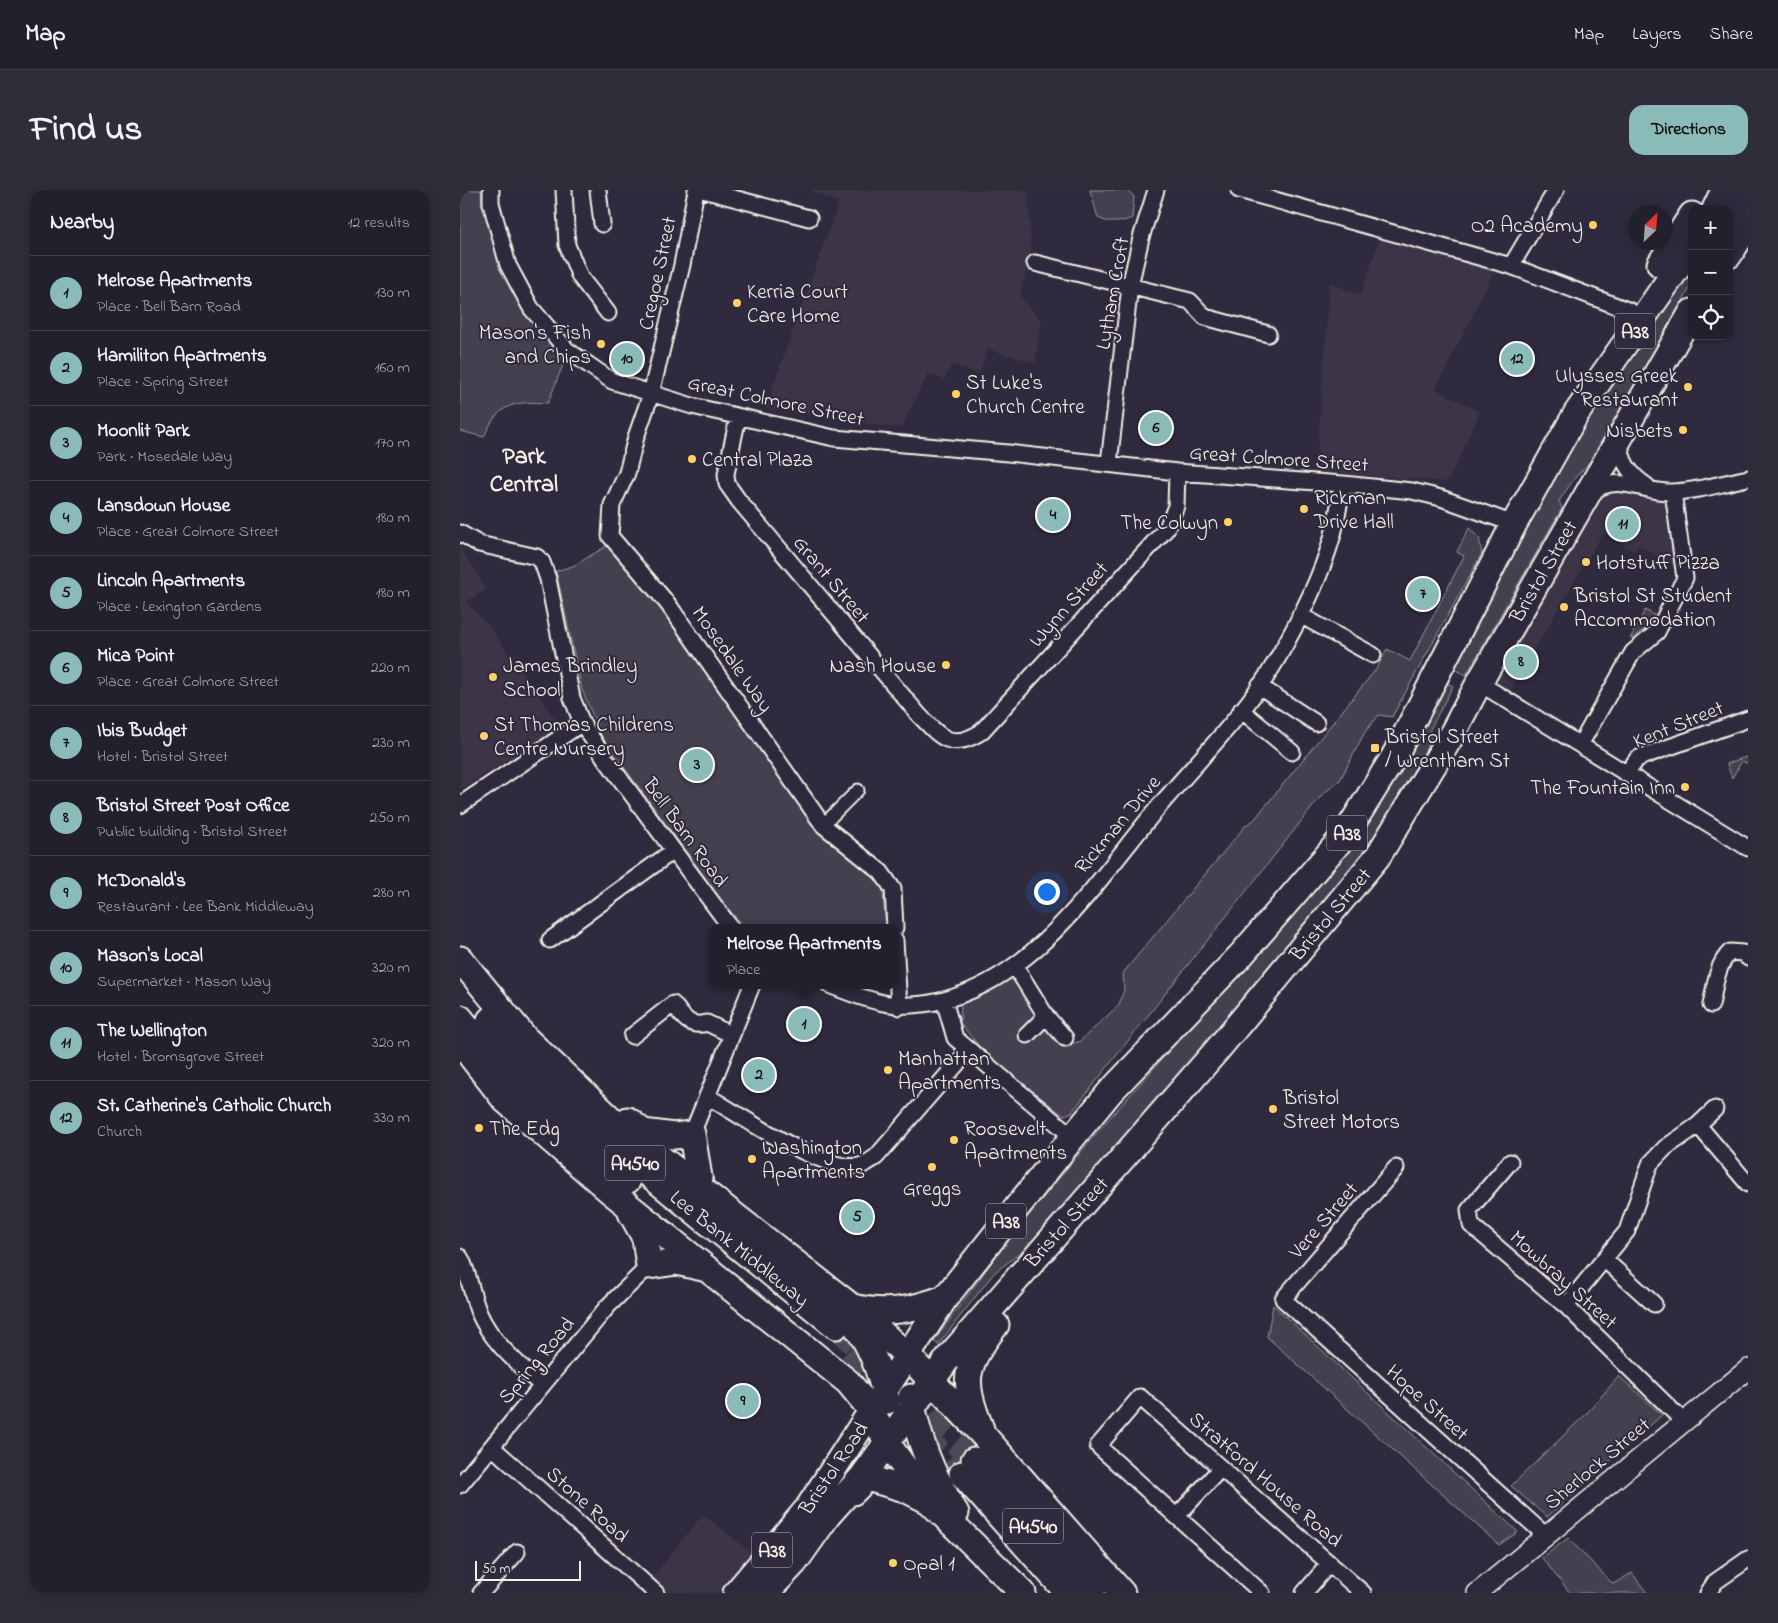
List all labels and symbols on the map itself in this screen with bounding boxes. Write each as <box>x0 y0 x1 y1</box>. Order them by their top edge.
north arrow <box>1628 205 1673 250</box>
place label: O2 Academy <box>1471 212 1583 244</box>
street label: Cregoe Street <box>632 214 688 333</box>
marker: O2 Academy <box>1587 219 1599 231</box>
street label: Lytham Croft <box>1089 234 1141 353</box>
place label: Kerria Court Care Home <box>747 278 848 332</box>
marker: Kerria Court Care Home <box>731 297 743 309</box>
road number: A38 <box>1615 314 1655 348</box>
place label: Mason's Fish and Chips <box>479 319 591 373</box>
marker: Mason's Fish and Chips <box>595 338 607 350</box>
pin: 10 <box>611 340 643 378</box>
pin: 12 <box>1501 340 1533 378</box>
place label: Ulysses Greek Restaurant <box>1555 362 1679 416</box>
street label: Great Colmore Street <box>685 369 866 435</box>
place label: St Luke's Church Centre <box>966 369 1085 423</box>
marker: Ulysses Greek Restaurant <box>1682 381 1694 393</box>
marker: St Luke's Church Centre <box>950 388 962 400</box>
pin: 6 <box>1140 409 1172 447</box>
place label: Nisbets <box>1606 417 1673 447</box>
marker: Nisbets <box>1677 424 1689 436</box>
street label: Great Colmore Street <box>1188 439 1369 481</box>
district label: Park Central <box>490 440 558 503</box>
place label: Central Plaza <box>702 446 813 476</box>
marker: Central Plaza <box>686 453 698 465</box>
place label: Rickman Drive Hall <box>1313 484 1394 538</box>
pin: 4 <box>1037 496 1069 534</box>
marker: Rickman Drive Hall <box>1298 503 1310 515</box>
pin: 11 <box>1607 505 1639 543</box>
place label: The Colwyn <box>1120 509 1218 541</box>
street label: Bristol Street <box>1503 515 1586 630</box>
marker: The Colwyn <box>1222 516 1234 528</box>
street label: Grant Street <box>785 530 876 631</box>
place label: Hotstuff Pizza <box>1596 549 1720 579</box>
street label: Wynn Street <box>1023 556 1118 656</box>
marker: Hotstuff Pizza <box>1580 556 1592 568</box>
pin: 7 <box>1407 575 1439 613</box>
place label: Bristol St Student Accommodation <box>1573 582 1732 636</box>
street label: Mosedale Way <box>682 601 779 721</box>
marker: Bristol St Student Accommodation <box>1558 601 1570 613</box>
pin: 8 <box>1505 643 1537 681</box>
place label: James Brindley School <box>503 652 637 706</box>
place label: Nash House <box>829 652 937 682</box>
marker: Nash House <box>940 659 952 671</box>
marker: James Brindley School <box>487 671 499 683</box>
street label: Kent Street <box>1629 694 1728 758</box>
place label: St Thomas Childrens Centre Nursery <box>494 711 674 767</box>
place label: Bristol Street / Wrentham St <box>1384 723 1510 777</box>
marker: St Thomas Childrens Centre Nursery <box>478 730 490 742</box>
marker: Bristol Street / Wrentham St <box>1369 742 1381 754</box>
pin: 3 <box>681 746 713 784</box>
street label: Rickman Drive <box>1068 769 1169 881</box>
street label: Bell Barn Road <box>634 771 735 894</box>
place label: The Fountain Inn <box>1530 774 1675 804</box>
marker: The Fountain Inn <box>1679 781 1691 793</box>
road number: A38 <box>1327 816 1367 850</box>
street label: Bristol Street <box>1283 862 1380 969</box>
your location <box>1034 879 1060 905</box>
pin: 1 <box>788 1005 820 1043</box>
place label: Manhattan Apartments <box>898 1045 1001 1099</box>
pin: 2 <box>743 1056 775 1094</box>
marker: Manhattan Apartments <box>882 1064 894 1076</box>
place label: Bristol Street Motors <box>1282 1084 1400 1138</box>
marker: Bristol Street Motors <box>1267 1103 1279 1115</box>
place label: The Edg <box>489 1115 560 1147</box>
place label: Roosevelt Apartments <box>964 1115 1067 1169</box>
marker: The Edg <box>473 1122 485 1134</box>
place label: Washington Apartments <box>762 1134 865 1188</box>
marker: Roosevelt Apartments <box>948 1134 960 1146</box>
road number: A4540 <box>605 1146 665 1180</box>
marker: Washington Apartments <box>746 1153 758 1165</box>
marker: Greggs <box>926 1161 938 1173</box>
street label: Bristol Street <box>1017 1171 1117 1277</box>
place label: Greggs <box>903 1175 961 1207</box>
street label: Vere Street <box>1282 1176 1366 1267</box>
street label: Lee Bank Middleway <box>661 1184 815 1317</box>
pin: 5 <box>841 1198 873 1236</box>
road number: A38 <box>986 1204 1026 1238</box>
street label: Mowbray Street <box>1501 1224 1623 1339</box>
street label: Spring Road <box>492 1311 585 1413</box>
street label: Hope Street <box>1379 1358 1475 1449</box>
pin: 9 <box>727 1382 759 1420</box>
street label: Stratford House Road <box>1181 1405 1348 1556</box>
street label: Sherlock Street <box>1539 1411 1658 1518</box>
street label: Bristol Road <box>792 1416 877 1523</box>
street label: Stone Road <box>539 1460 635 1551</box>
road number: A4540 <box>1003 1508 1063 1544</box>
road number: A38 <box>752 1532 792 1568</box>
place label: Opal 1 <box>903 1550 955 1580</box>
marker: Opal 1 <box>887 1557 899 1569</box>
scale bar <box>475 1558 581 1581</box>

